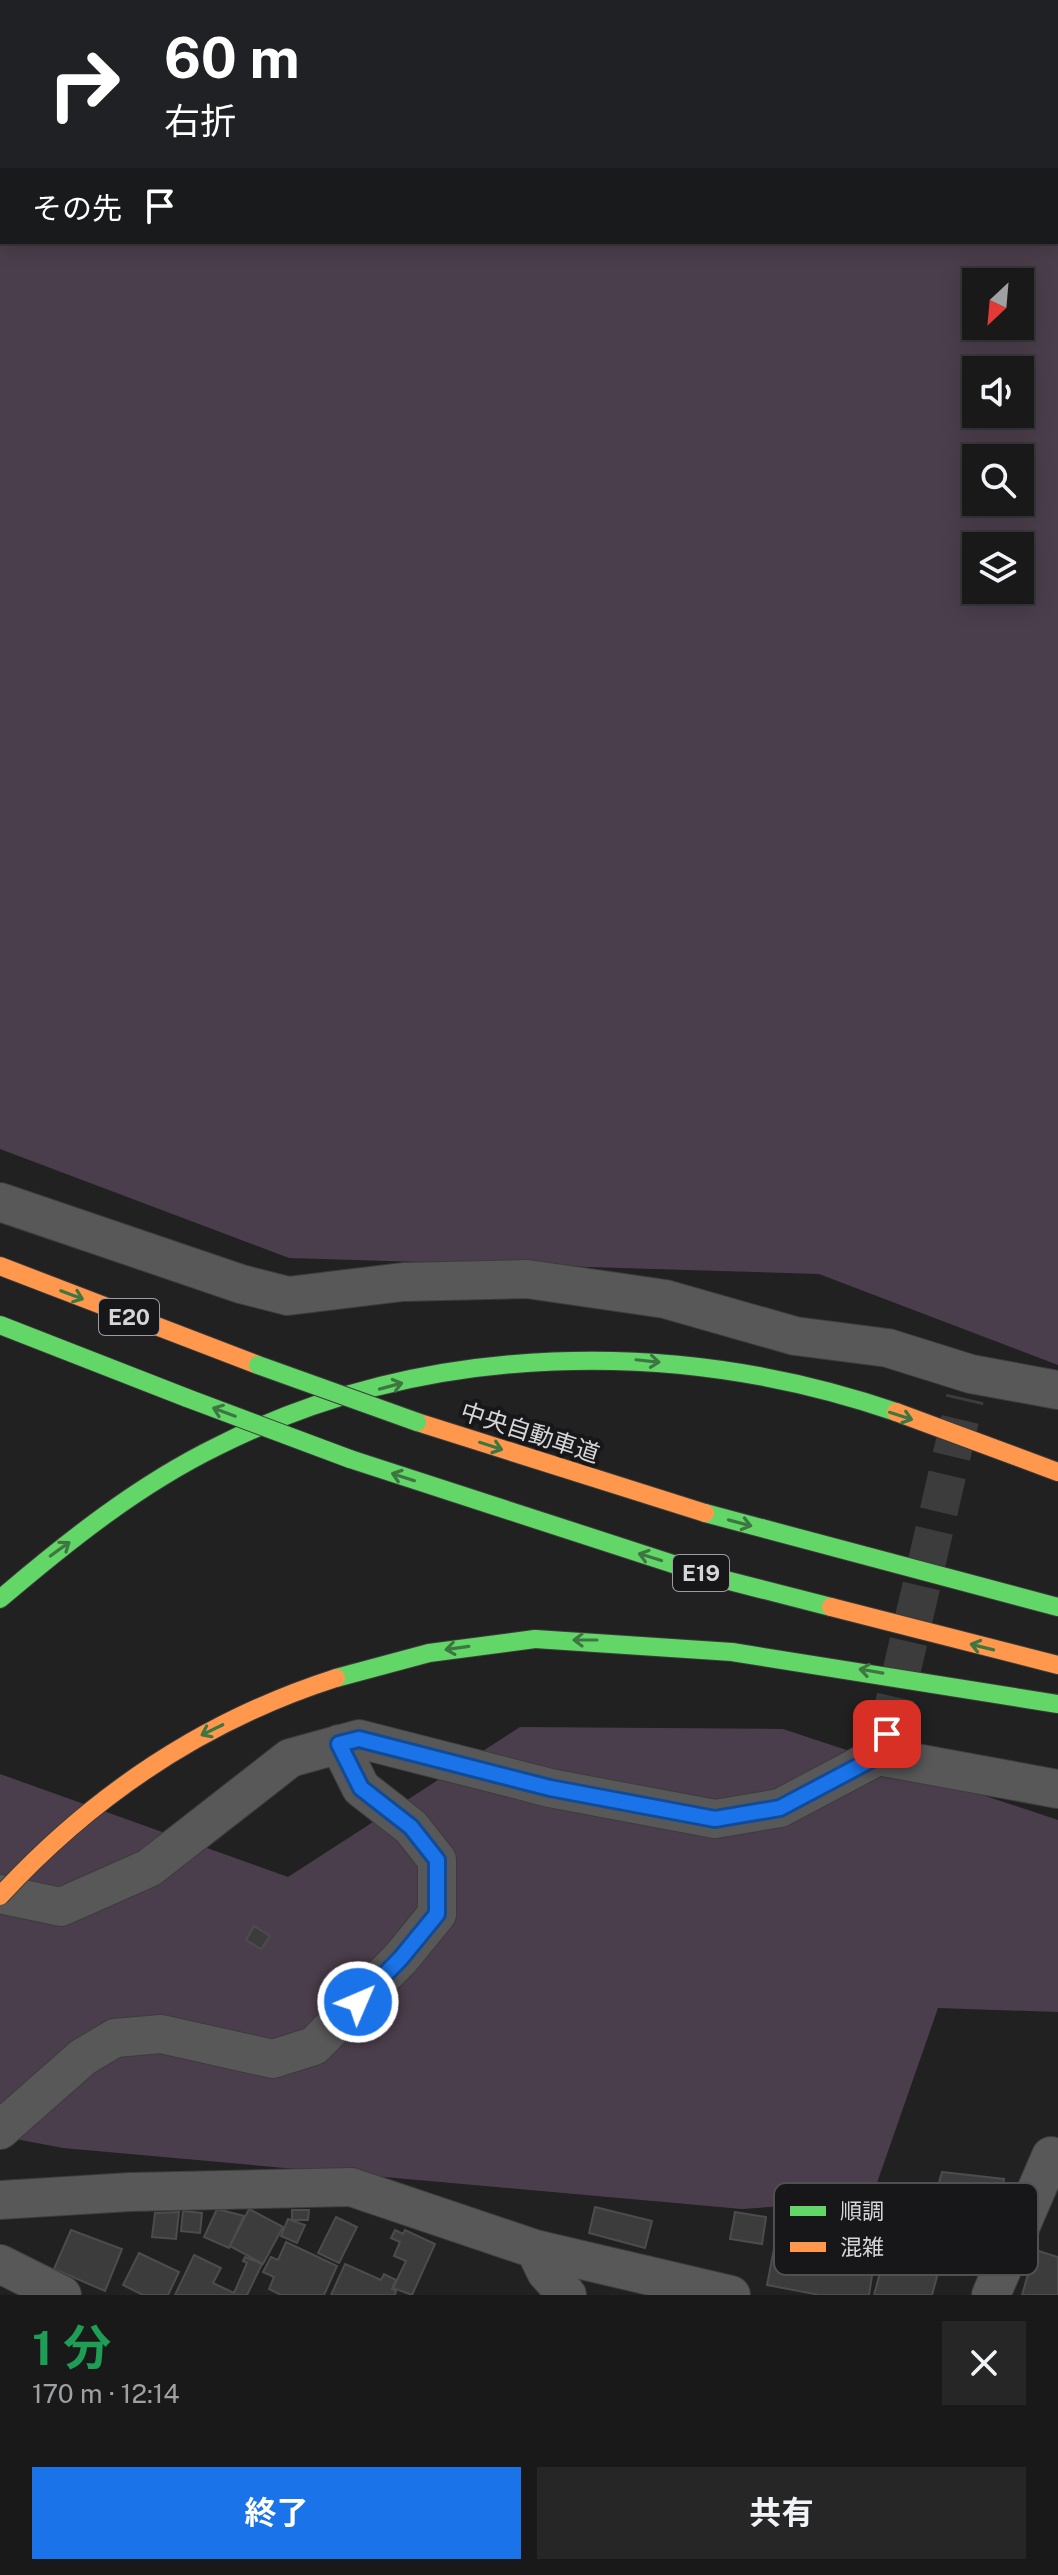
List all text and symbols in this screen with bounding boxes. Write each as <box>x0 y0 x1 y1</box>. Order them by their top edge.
text: 60 m <box>164 25 300 91</box>
icon: right <box>32 32 136 136</box>
text: 右折 <box>164 100 236 142</box>
icon: arrive <box>138 184 182 228</box>
text: その先 <box>32 190 122 226</box>
north arrow <box>962 268 1034 340</box>
map controls <box>962 268 1034 604</box>
button: sound <box>962 356 1034 428</box>
button: search <box>962 444 1034 516</box>
button: layers <box>962 532 1034 604</box>
one-way arrow <box>59 1289 84 1303</box>
road number: E20 <box>99 1299 159 1335</box>
one-way arrow <box>634 1353 661 1368</box>
one-way arrow <box>377 1377 403 1392</box>
street label: 中央自動車道 <box>458 1396 603 1468</box>
one-way arrow <box>213 1404 237 1418</box>
one-way arrow <box>889 1410 914 1425</box>
one-way arrow <box>478 1440 503 1455</box>
one-way arrow <box>391 1468 416 1483</box>
one-way arrow <box>726 1516 752 1531</box>
one-way arrow <box>48 1540 70 1557</box>
one-way arrow <box>638 1549 664 1564</box>
road number: E19 <box>673 1555 729 1591</box>
one-way arrow <box>572 1632 599 1647</box>
one-way arrow <box>970 1639 996 1654</box>
one-way arrow <box>445 1641 471 1656</box>
one-way arrow <box>859 1662 884 1677</box>
pin <box>853 1700 921 1768</box>
icon: arrive <box>865 1712 909 1756</box>
one-way arrow <box>200 1723 224 1738</box>
position arrow <box>316 1960 400 2044</box>
legend <box>774 2183 1038 2275</box>
text: 順調 <box>840 2198 884 2224</box>
text: 混雑 <box>840 2234 884 2260</box>
text: 1 分 <box>32 2319 111 2376</box>
button: close <box>942 2321 1026 2405</box>
text: 170 m · 12:14 <box>32 2378 180 2409</box>
button: 終了 <box>32 2467 521 2559</box>
button: 共有 <box>537 2467 1026 2559</box>

